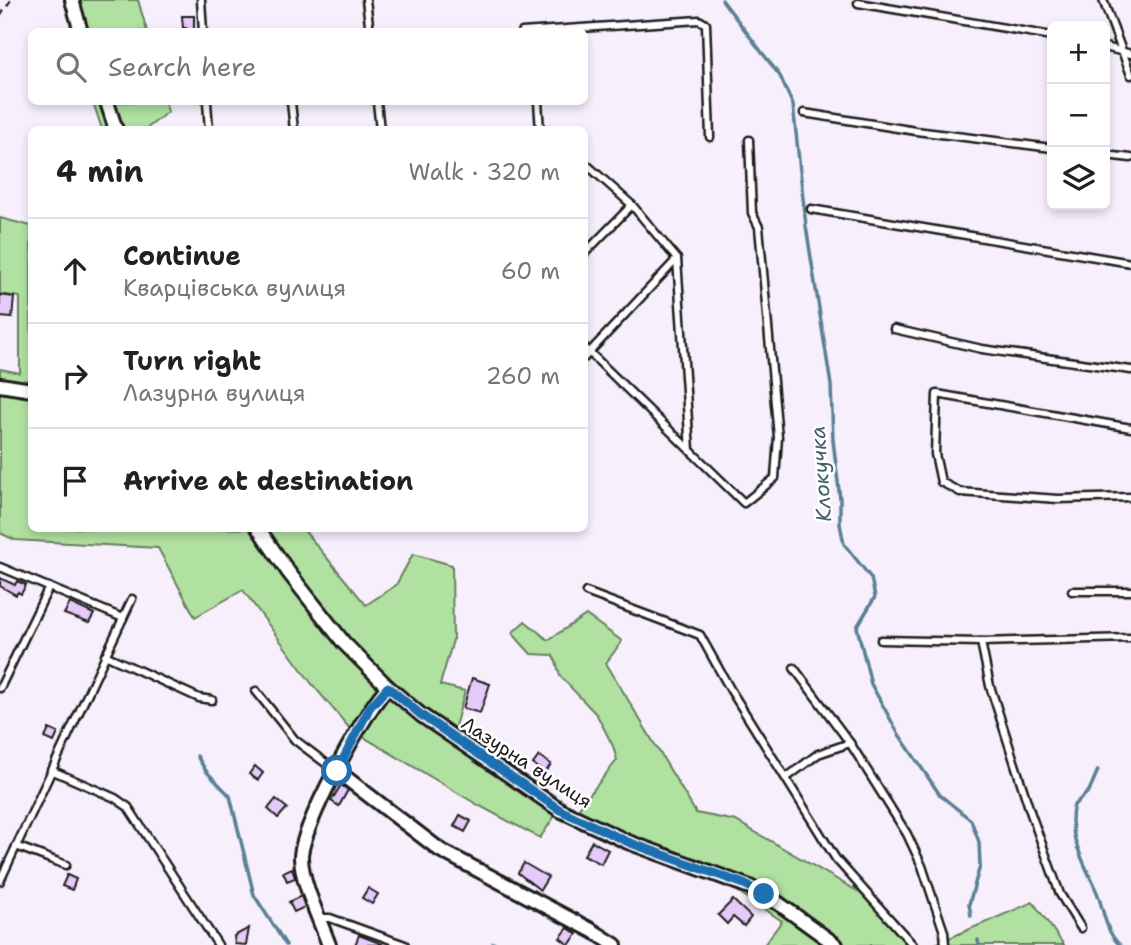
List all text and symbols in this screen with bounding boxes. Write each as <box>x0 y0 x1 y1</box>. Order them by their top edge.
map controls <box>1047 21 1110 210</box>
button: + <box>1047 21 1110 84</box>
search box <box>28 28 588 105</box>
icon: search <box>52 48 90 86</box>
text: Search here <box>108 49 257 84</box>
button: − <box>1047 84 1110 147</box>
button: layers <box>1047 147 1110 210</box>
text: 4 min <box>56 151 143 192</box>
text: Walk · 320 m <box>409 157 560 187</box>
text: Continue <box>123 238 241 273</box>
icon: ahead <box>56 252 94 290</box>
text: 60 m <box>501 256 560 286</box>
text: Кварцівська вулиця <box>123 273 346 303</box>
text: Turn right <box>123 343 261 378</box>
icon: right <box>56 357 94 395</box>
text: 260 m <box>486 361 560 391</box>
text: Лазурна вулиця <box>123 378 306 408</box>
water label: Клокучка <box>804 425 838 523</box>
icon: arrive <box>56 462 94 500</box>
text: Arrive at destination <box>123 463 413 498</box>
street label: Лазурна вулиця <box>457 711 597 814</box>
route start <box>321 755 352 786</box>
route end <box>748 878 779 909</box>

